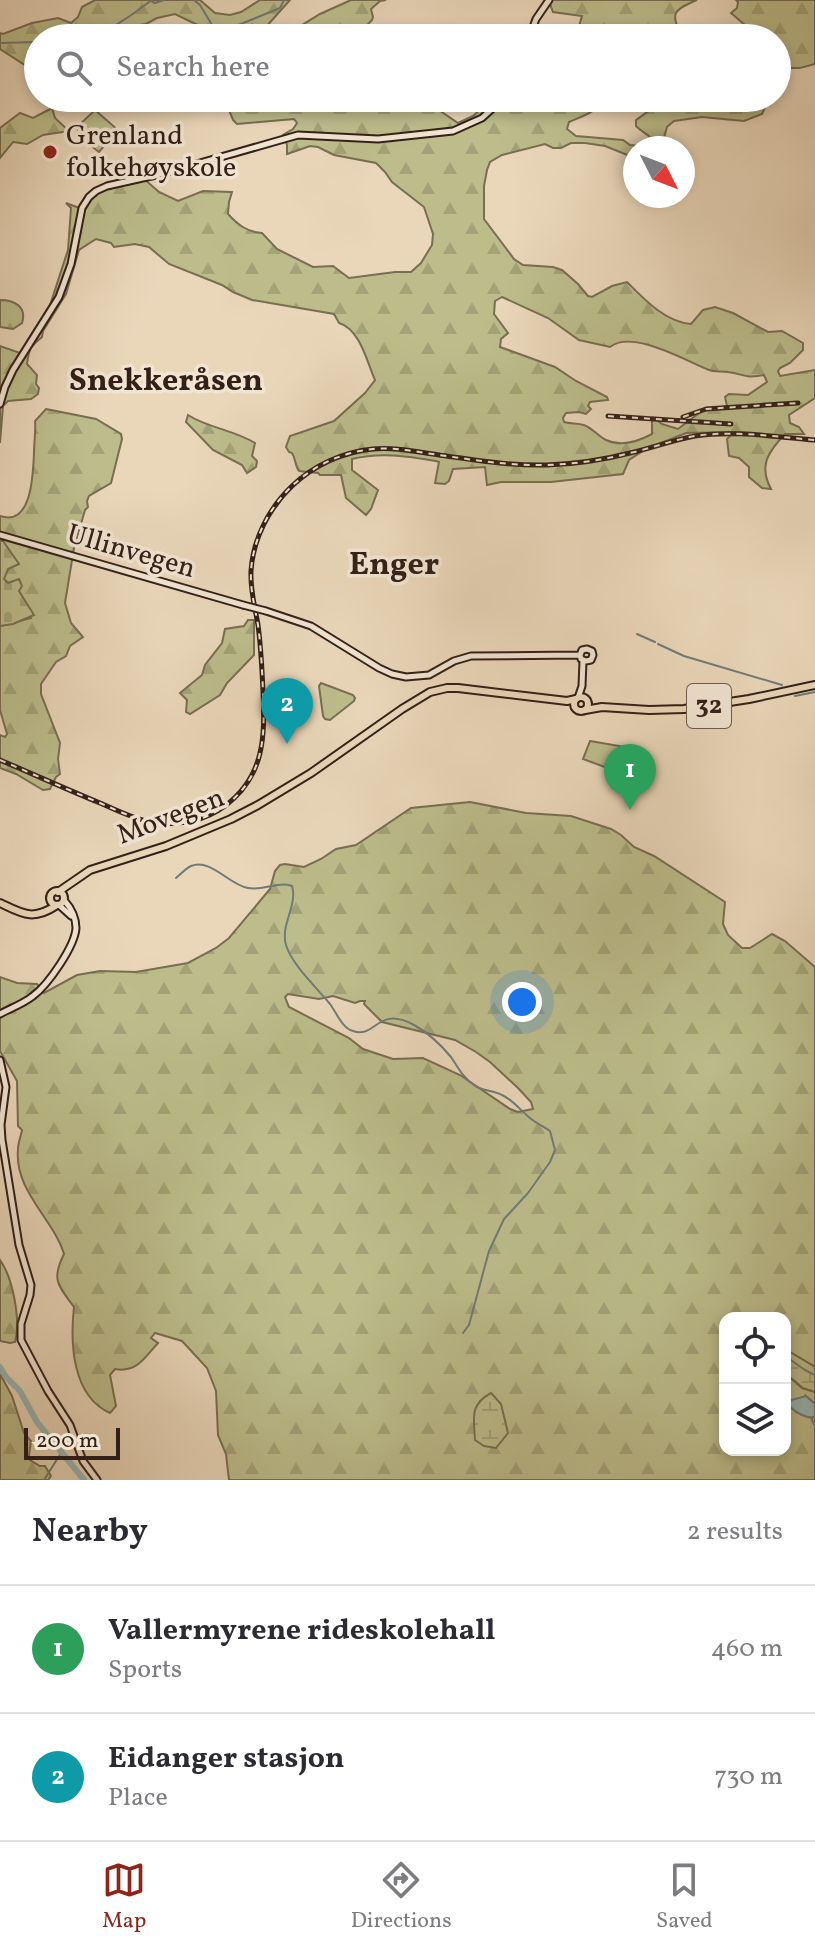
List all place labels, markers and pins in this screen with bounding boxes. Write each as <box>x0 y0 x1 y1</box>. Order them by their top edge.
place label: Grenland folkehøyskole <box>66 117 236 188</box>
marker: Grenland folkehøyskole <box>41 143 59 161</box>
pin: 2 <box>261 678 313 744</box>
pin: 1 <box>604 744 656 810</box>

